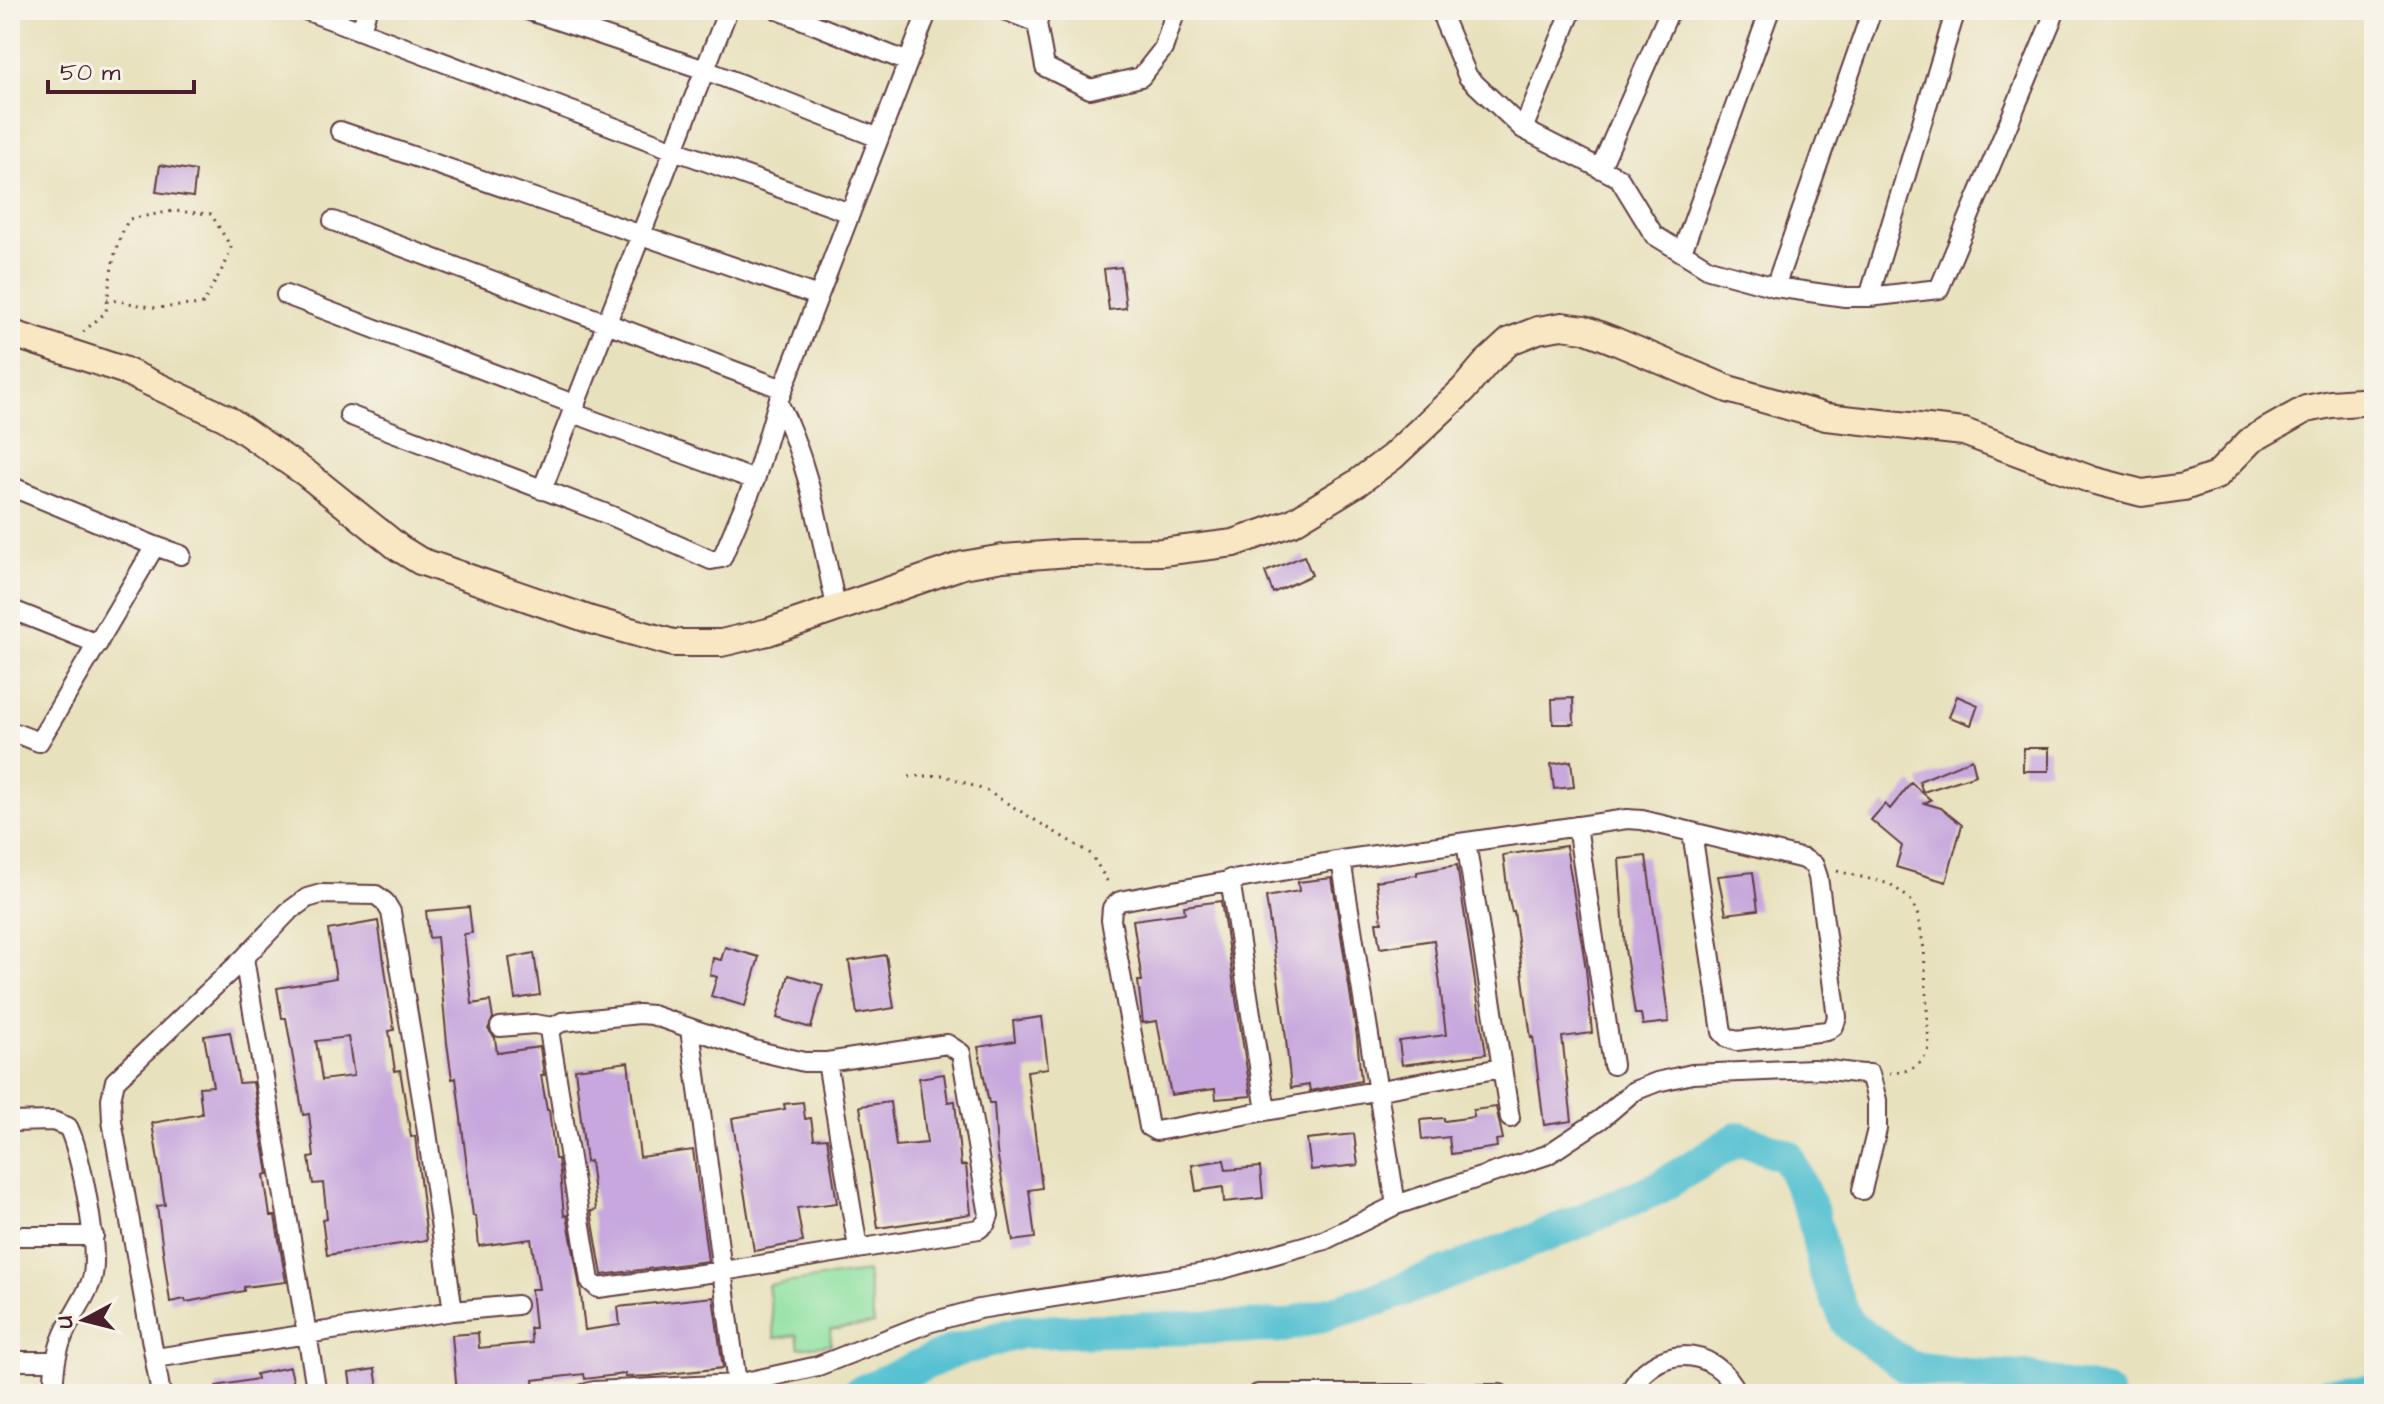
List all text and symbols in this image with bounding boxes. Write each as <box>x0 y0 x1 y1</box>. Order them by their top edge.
scale bar <box>48 44 194 94</box>
text: 50 m <box>60 56 121 90</box>
north arrow <box>44 1280 124 1360</box>
text: U <box>50 1314 82 1330</box>

